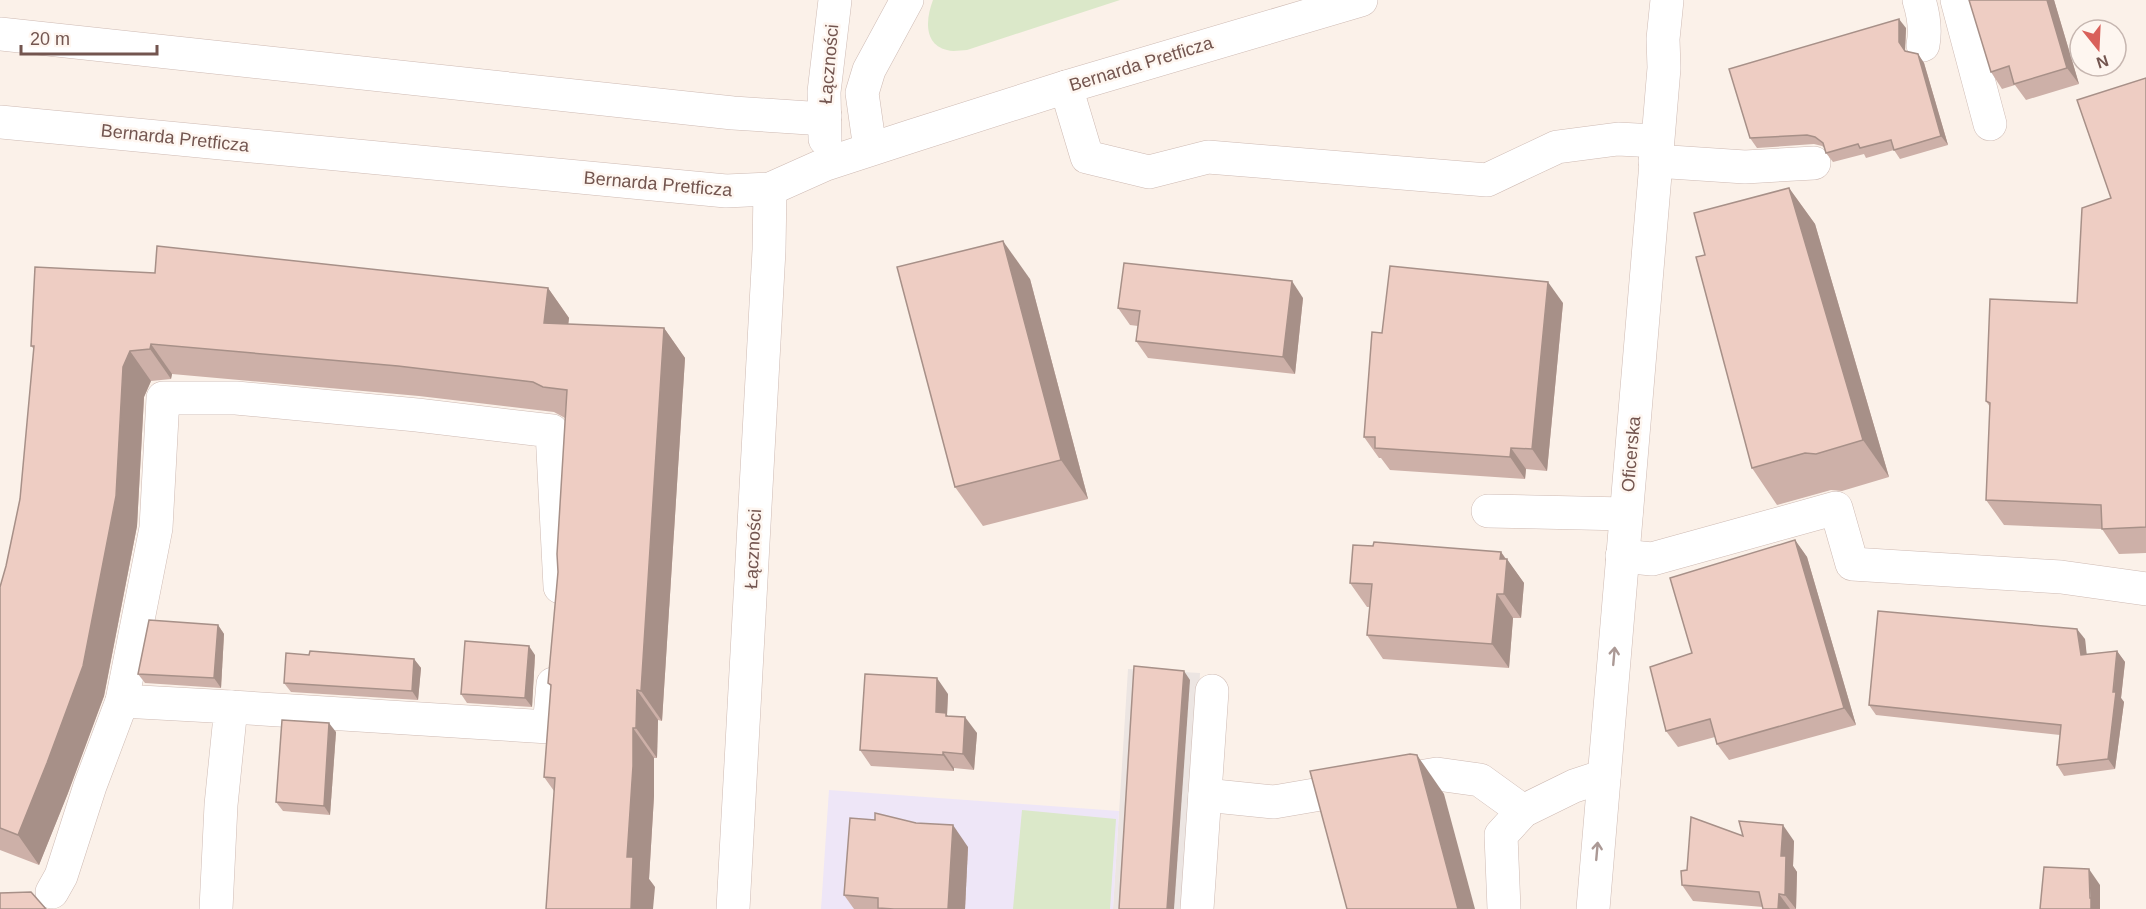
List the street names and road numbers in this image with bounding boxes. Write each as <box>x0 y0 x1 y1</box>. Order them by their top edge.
street label: Łączności <box>816 23 842 105</box>
street label: Bernarda Pretficza <box>1067 32 1216 95</box>
street label: Bernarda Pretficza <box>100 120 251 156</box>
street label: Bernarda Pretficza <box>583 168 734 201</box>
street label: Oficerska <box>1618 414 1644 493</box>
street label: Łączności <box>741 509 765 589</box>

